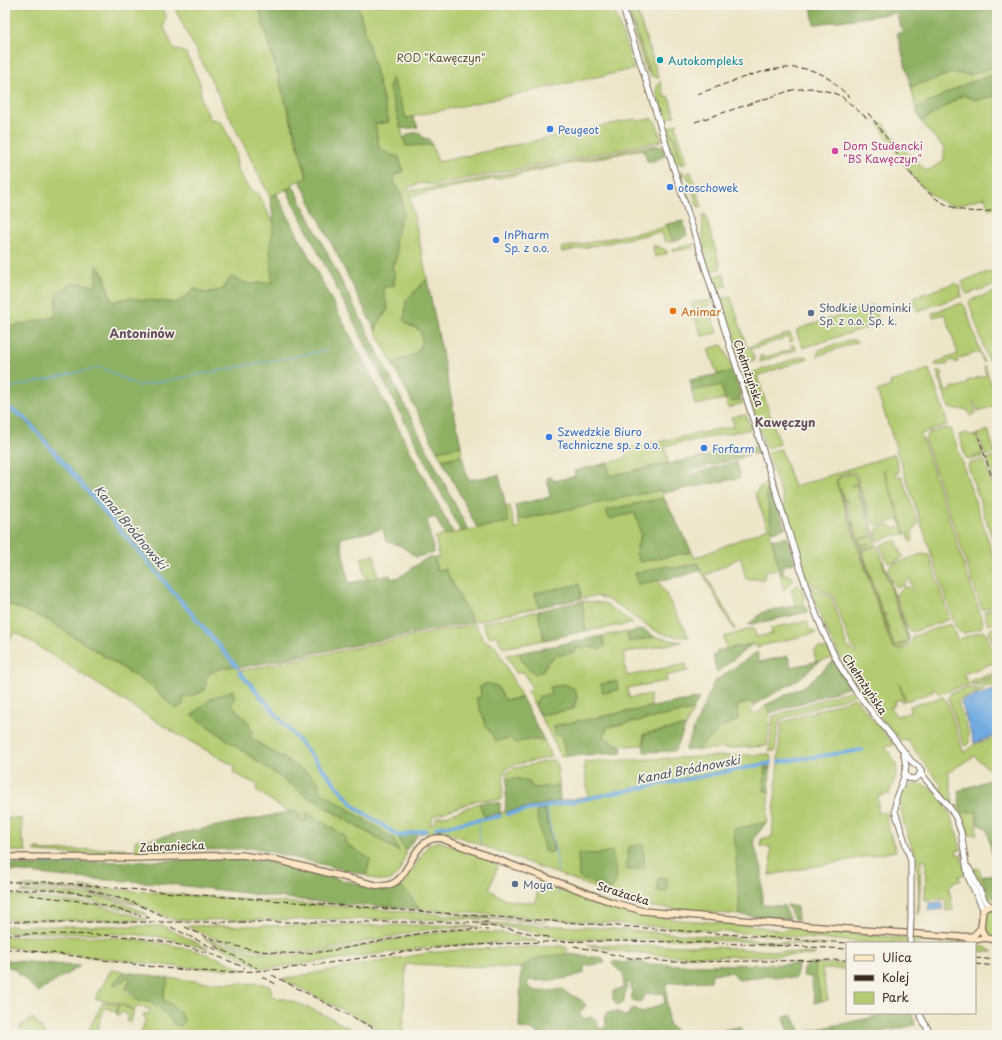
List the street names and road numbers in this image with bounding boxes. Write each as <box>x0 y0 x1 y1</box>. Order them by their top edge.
street label: Chełmżyńska <box>730 337 768 409</box>
street label: Chełmżyńska <box>838 650 892 718</box>
street label: Zabraniecka <box>139 836 205 856</box>
street label: Strażacka <box>594 877 652 909</box>

